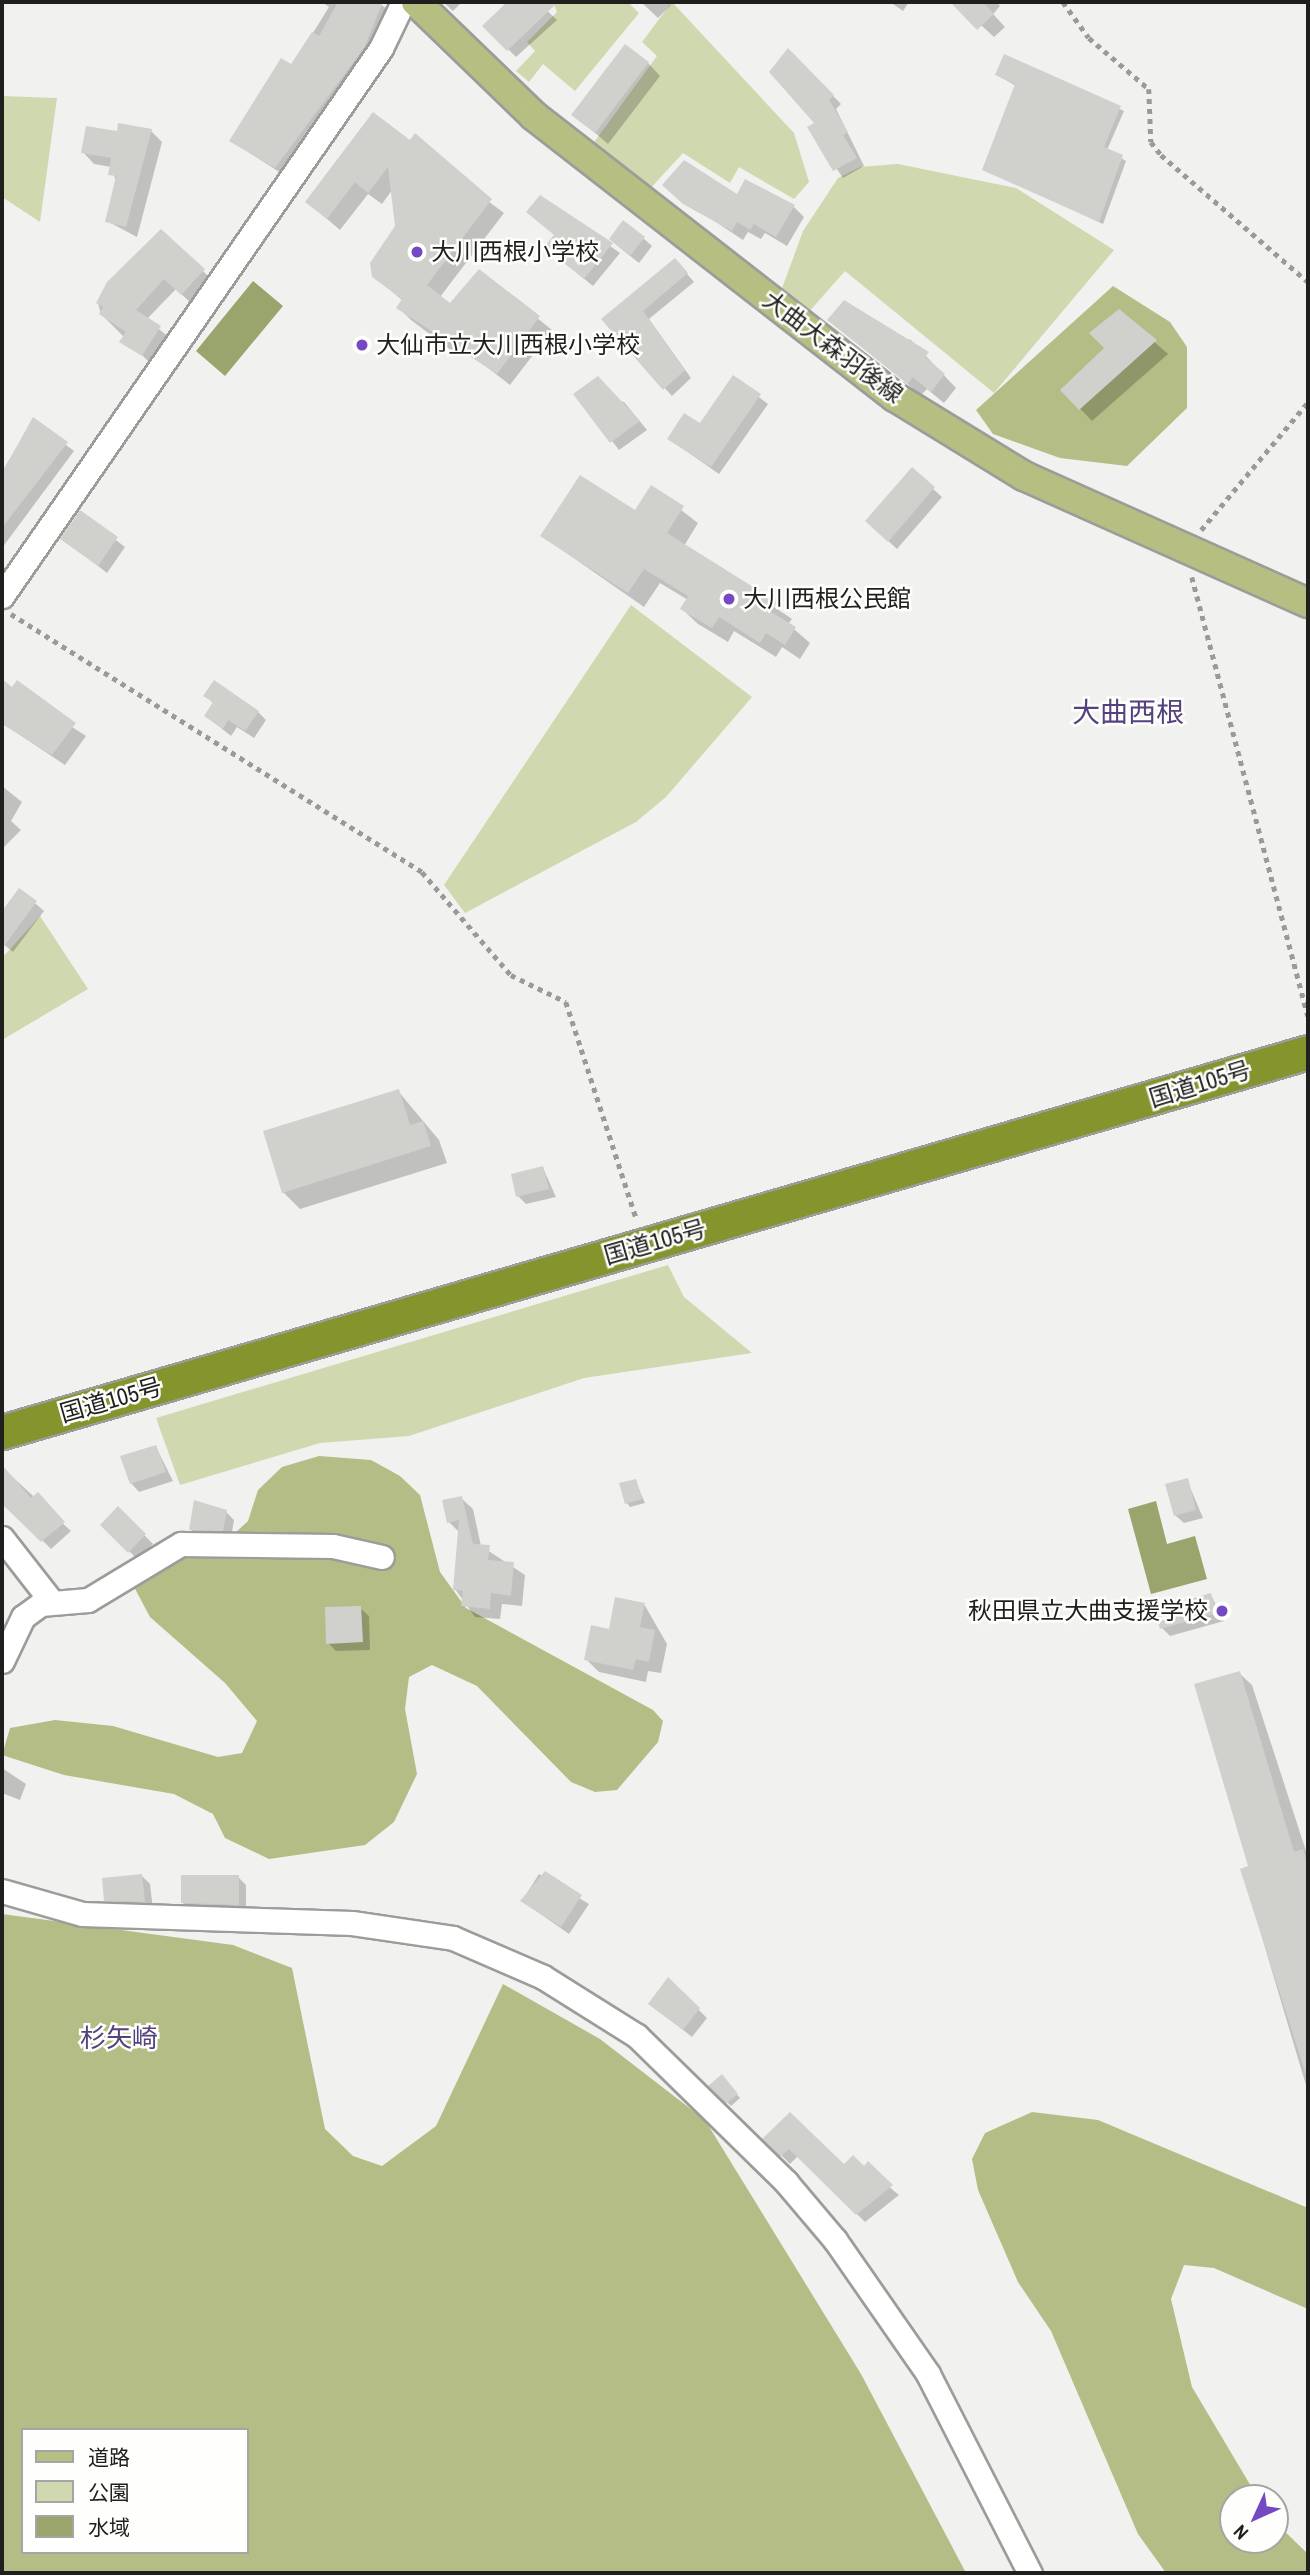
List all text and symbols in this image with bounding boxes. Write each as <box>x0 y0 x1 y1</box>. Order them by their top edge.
place label: 大川西根小学校 <box>431 238 599 266</box>
marker: 大川西根小学校 <box>409 244 425 260</box>
street label: 大曲大森羽後線 <box>757 285 909 409</box>
place label: 大仙市立大川西根小学校 <box>376 331 640 359</box>
marker: 大仙市立大川西根小学校 <box>354 337 370 353</box>
place label: 大川西根公民館 <box>743 585 911 613</box>
marker: 大川西根公民館 <box>721 591 737 607</box>
district label: 大曲西根 <box>1072 695 1184 729</box>
street label: 国道105号 <box>1146 1055 1254 1113</box>
street label: 国道105号 <box>601 1214 709 1270</box>
street label: 国道105号 <box>57 1372 165 1428</box>
place label: 秋田県立大曲支援学校 <box>968 1597 1208 1625</box>
marker: 秋田県立大曲支援学校 <box>1214 1603 1230 1619</box>
district label: 杉矢崎 <box>80 2022 158 2054</box>
legend <box>21 2428 248 2554</box>
text: 道路 <box>88 2443 130 2472</box>
text: 公園 <box>88 2478 130 2507</box>
north arrow <box>1219 2484 1289 2554</box>
text: 水域 <box>88 2513 130 2542</box>
text: N <box>1227 2519 1254 2546</box>

